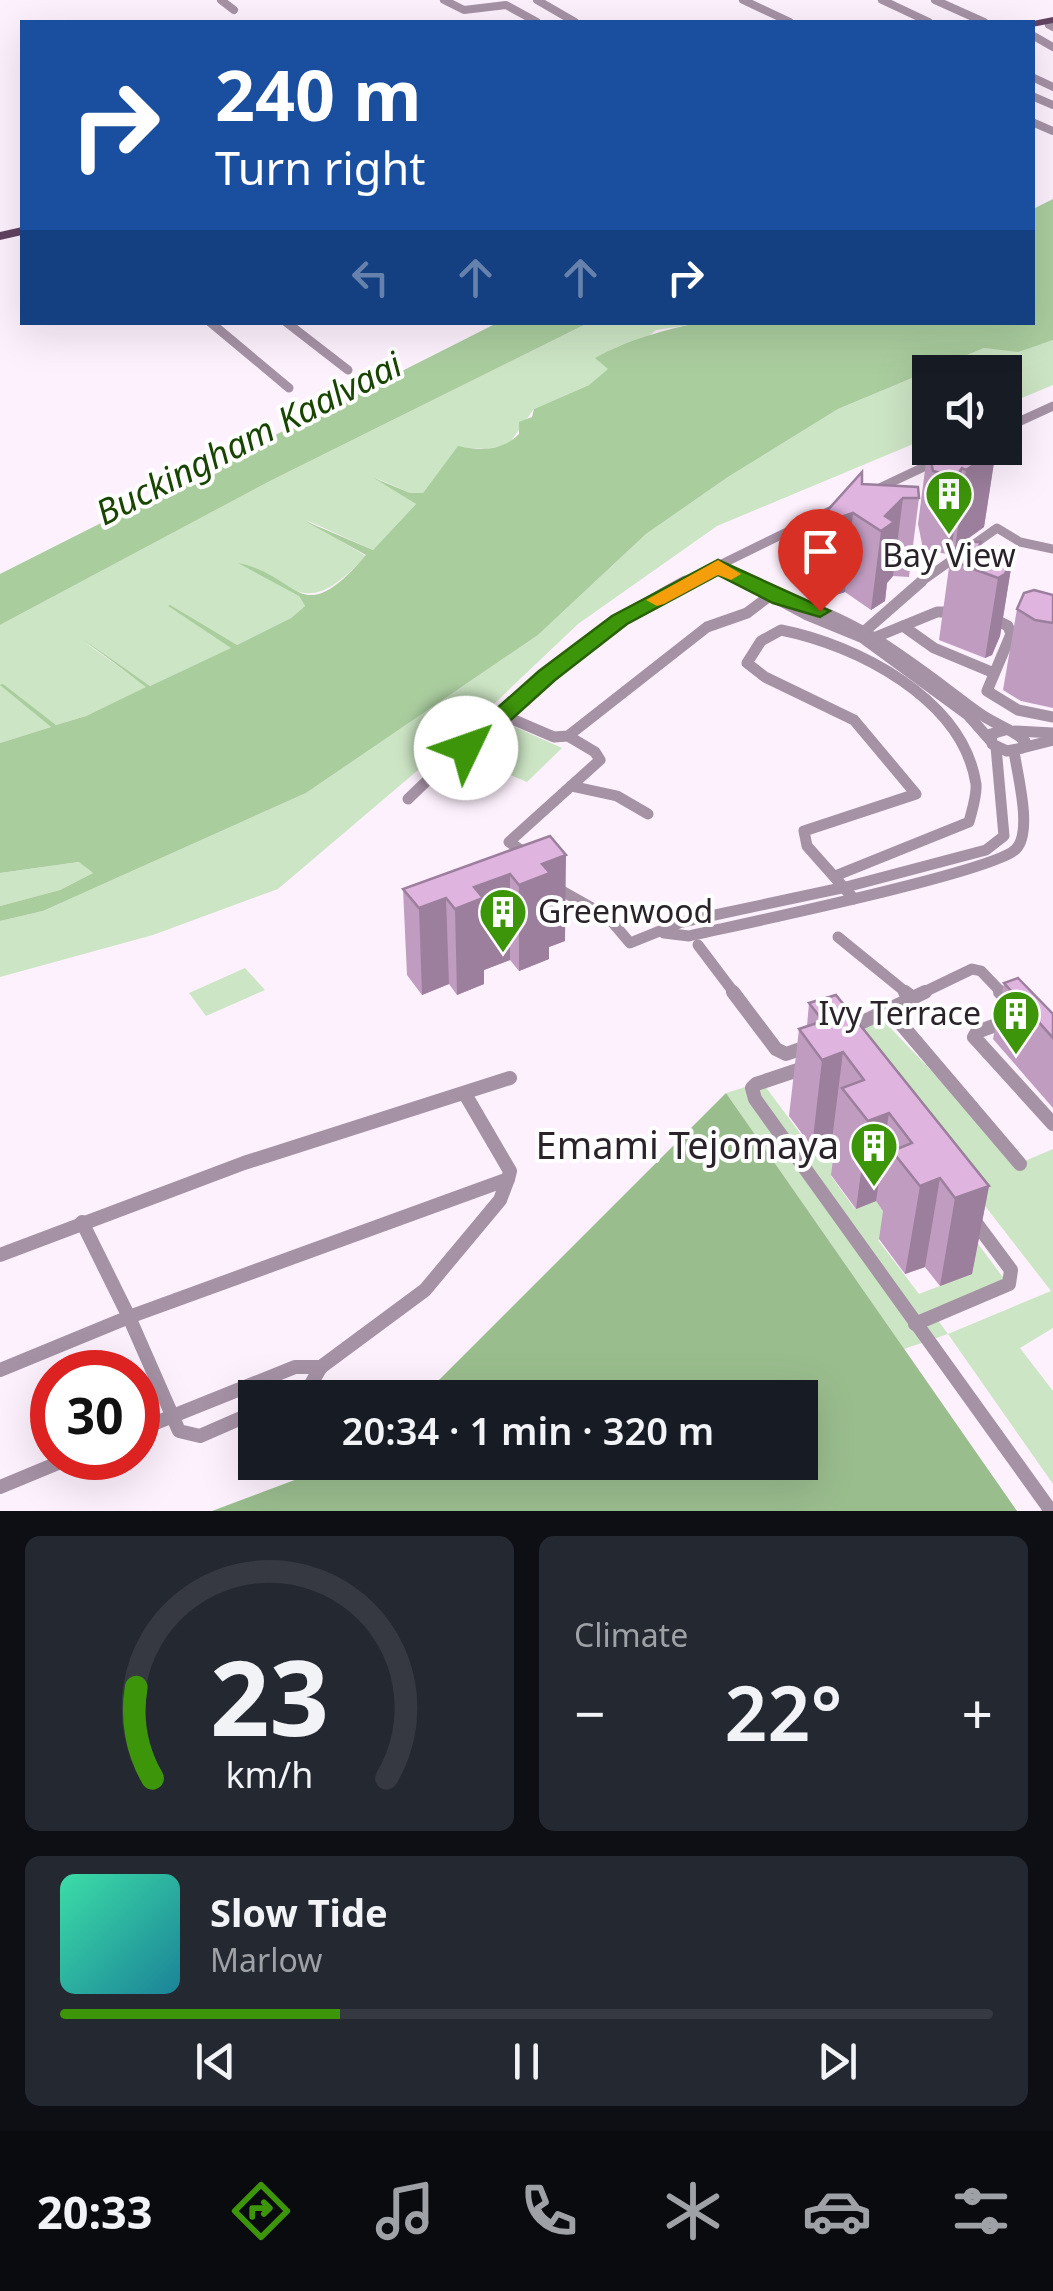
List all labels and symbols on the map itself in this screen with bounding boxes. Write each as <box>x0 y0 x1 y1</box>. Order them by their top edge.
water label: Buckingham Kaalvaai <box>87 340 410 535</box>
building icon: Bay View <box>923 468 975 536</box>
pin <box>778 509 863 612</box>
place label: Bay View <box>882 533 1016 576</box>
position arrow <box>414 696 518 800</box>
building icon: Greenwood <box>477 886 529 954</box>
place label: Greenwood <box>538 889 713 932</box>
building icon: Ivy Terrace <box>990 988 1042 1056</box>
place label: Ivy Terrace <box>819 991 981 1034</box>
place label: Emami Tejomaya <box>536 1118 839 1170</box>
building icon: Emami Tejomaya <box>848 1120 900 1188</box>
speed limit sign: 30 <box>30 1350 160 1480</box>

